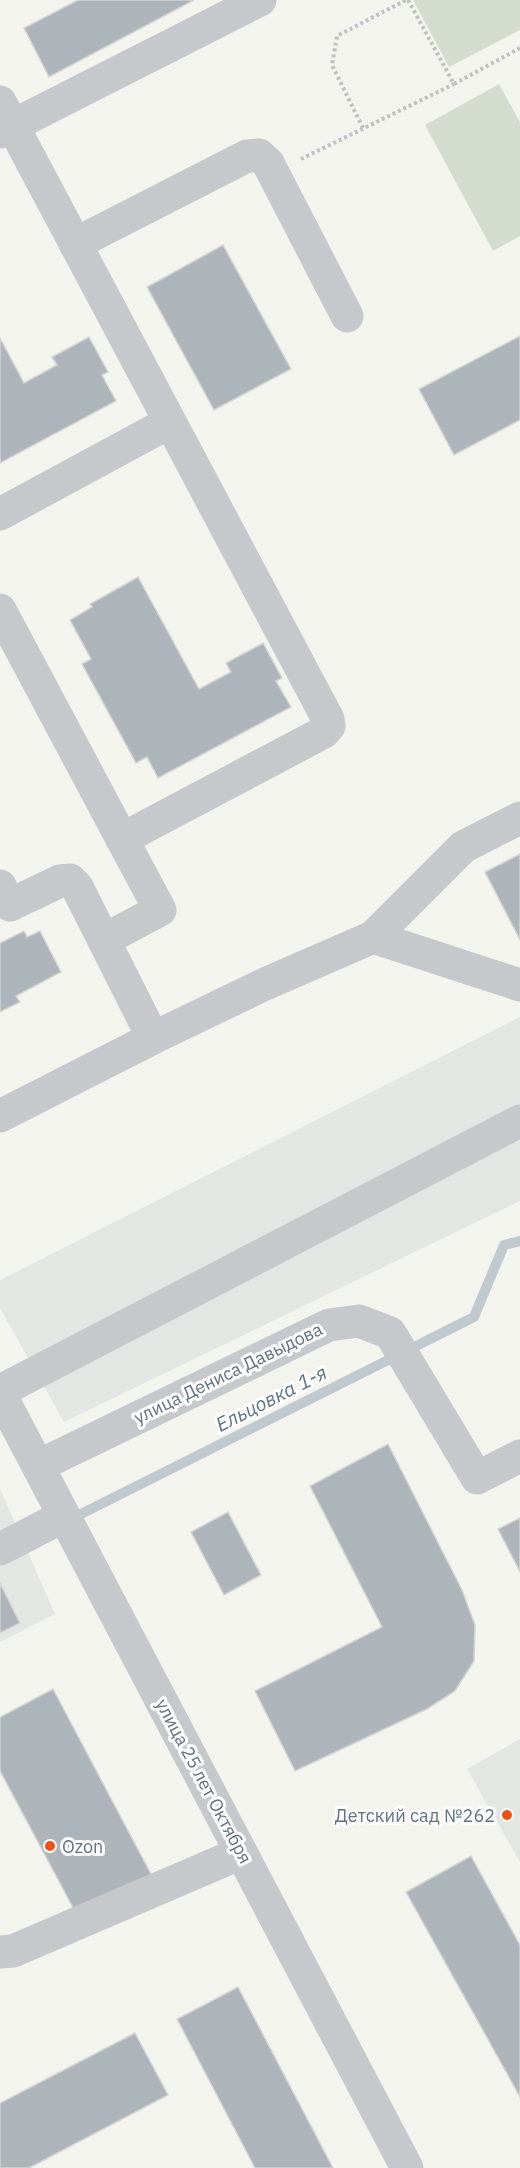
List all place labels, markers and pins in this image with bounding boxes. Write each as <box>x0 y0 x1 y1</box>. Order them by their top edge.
place label: Детский сад №262 <box>335 1804 495 1827</box>
marker: Детский сад №262 <box>500 1808 514 1822</box>
place label: Ozon <box>62 1835 103 1858</box>
marker: Ozon <box>43 1839 57 1853</box>

